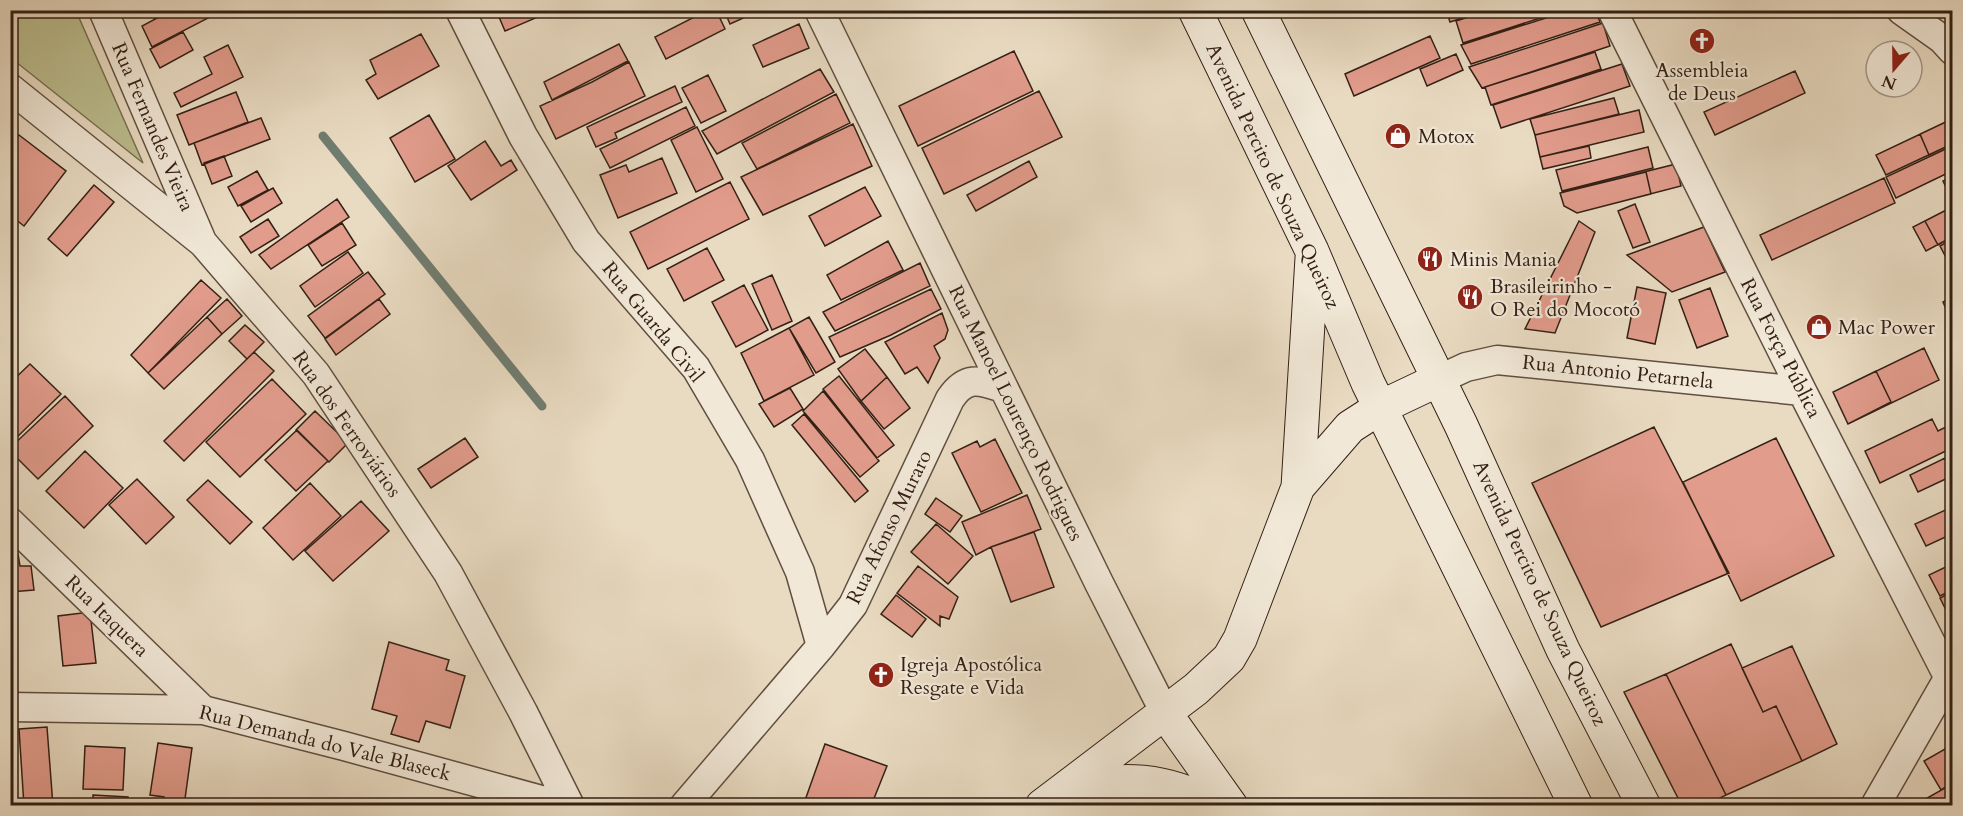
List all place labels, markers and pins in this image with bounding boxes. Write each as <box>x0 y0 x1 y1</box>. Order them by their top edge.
church icon: Assembleia de Deus <box>1687 26 1717 56</box>
place label: Assembleia de Deus <box>1656 57 1749 107</box>
shop icon: Motox <box>1383 121 1413 151</box>
place label: Motox <box>1418 123 1475 150</box>
restaurant icon: Minis Mania <box>1415 244 1445 274</box>
place label: Minis Mania <box>1450 246 1557 273</box>
place label: Brasileirinho - O Rei do Mocotó <box>1490 273 1640 323</box>
restaurant icon: Brasileirinho - O Rei do Mocotó <box>1455 282 1485 312</box>
shop icon: Mac Power <box>1804 312 1834 342</box>
place label: Mac Power <box>1838 314 1936 341</box>
place label: Igreja Apostólica Resgate e Vida <box>900 651 1042 701</box>
church icon: Igreja Apostólica Resgate e Vida <box>866 660 896 690</box>

